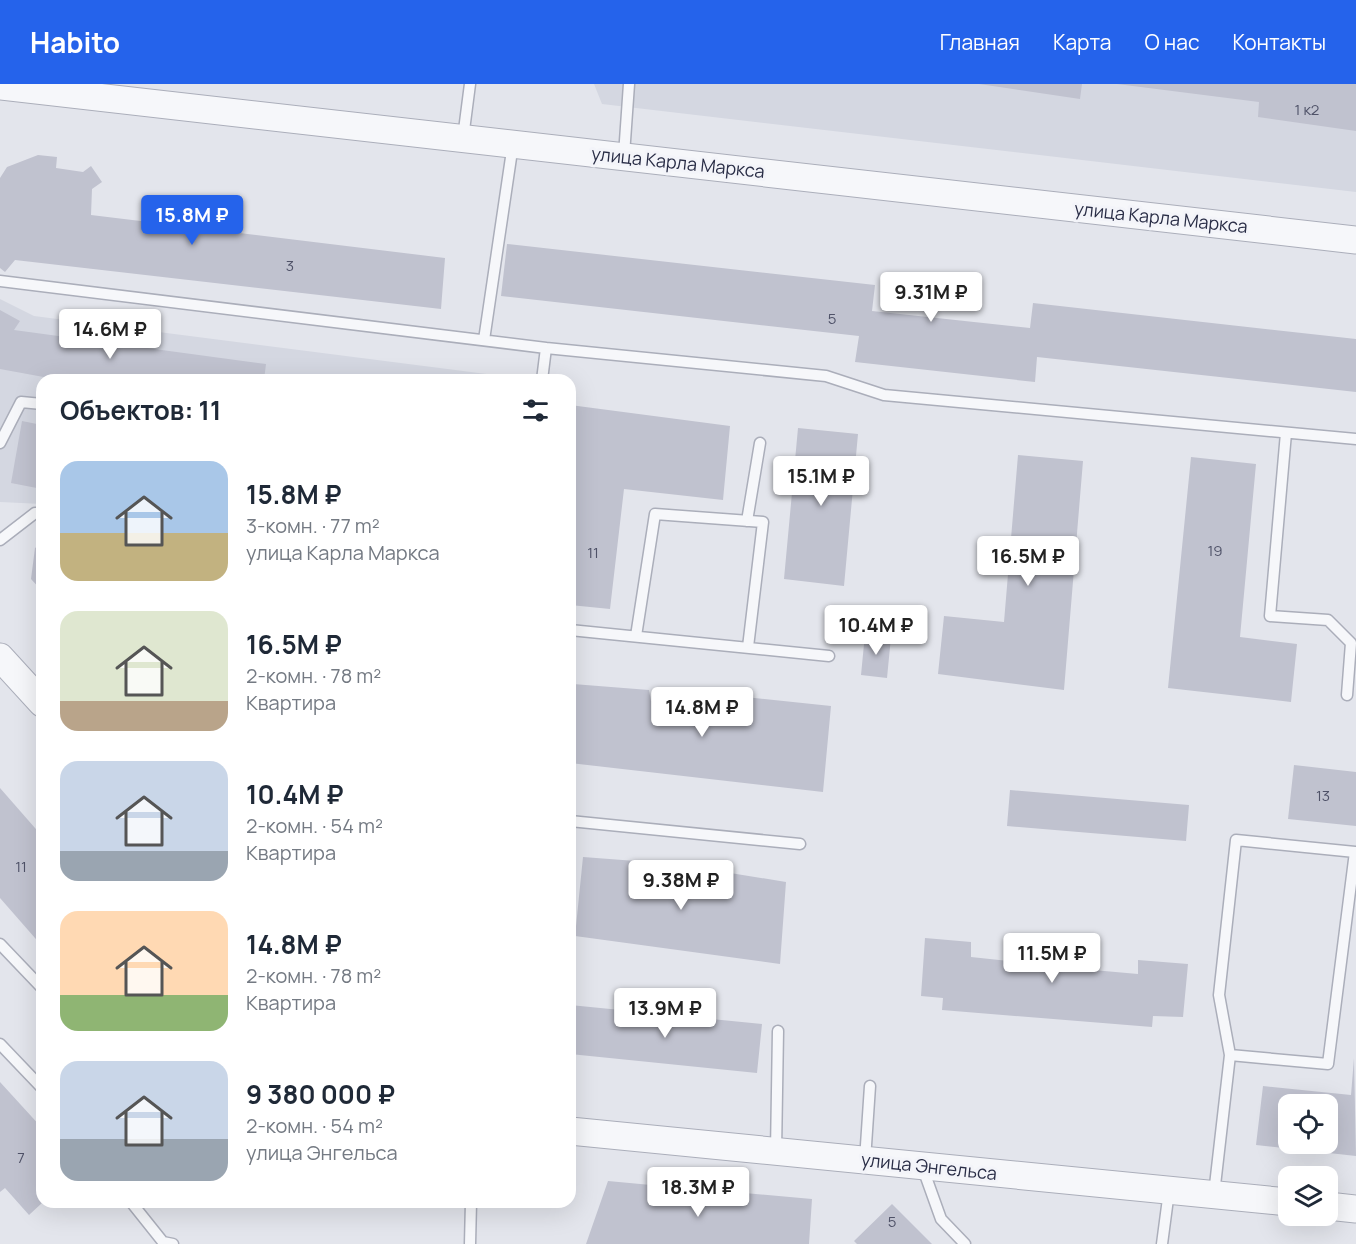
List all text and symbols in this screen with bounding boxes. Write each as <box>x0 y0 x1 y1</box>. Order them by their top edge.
text: Habito <box>30 23 120 61</box>
text: Главная <box>940 28 1020 56</box>
text: Карта <box>1053 28 1111 56</box>
text: О нас <box>1144 28 1200 56</box>
text: Контакты <box>1233 28 1326 56</box>
house number: 1 к2 <box>1295 99 1319 120</box>
street label: улица Карла Маркса <box>590 141 766 183</box>
pin: 15.8M ₽ <box>137 195 247 246</box>
street label: улица Карла Маркса <box>1073 196 1249 238</box>
text: 15.8M ₽ <box>155 201 229 228</box>
house number: 3 <box>286 255 294 276</box>
pin: 9.31M ₽ <box>876 272 986 323</box>
text: 9.31M ₽ <box>894 278 968 305</box>
house number: 5 <box>828 308 836 329</box>
pin: 14.6M ₽ <box>55 309 165 360</box>
text: 14.6M ₽ <box>73 315 147 342</box>
text: Объектов: 11 <box>60 392 221 428</box>
icon: filters <box>519 394 552 427</box>
pin: 15.1M ₽ <box>766 456 876 507</box>
text: 15.1M ₽ <box>787 462 855 489</box>
text: 15.8M ₽ <box>246 476 342 512</box>
icon: home <box>108 485 180 557</box>
text: 3-комн. · 77 m² <box>246 512 380 539</box>
pin: 16.5M ₽ <box>973 536 1083 587</box>
text: улица Карла Маркса <box>246 539 440 566</box>
house number: 19 <box>1207 540 1223 561</box>
house number: 11 <box>587 542 599 563</box>
text: 16.5M ₽ <box>991 542 1065 569</box>
pin: 10.4M ₽ <box>821 605 931 656</box>
text: 10.4M ₽ <box>839 611 913 638</box>
text: 16.5M ₽ <box>246 626 342 662</box>
icon: home <box>108 635 180 707</box>
text: 2-комн. · 78 m² <box>246 662 381 689</box>
pin: 14.8M ₽ <box>647 687 757 738</box>
text: Квартира <box>246 689 336 716</box>
text: 14.8M ₽ <box>665 693 739 720</box>
text: 10.4M ₽ <box>246 776 343 812</box>
icon: home <box>108 785 180 857</box>
house number: 13 <box>1316 785 1330 806</box>
text: 2-комн. · 54 m² <box>246 812 383 839</box>
text: Квартира <box>246 839 336 866</box>
house number: 11 <box>15 856 27 877</box>
pin: 9.38M ₽ <box>626 860 736 911</box>
text: 9.38M ₽ <box>642 866 720 893</box>
text: 14.8M ₽ <box>246 926 342 962</box>
pin: 11.5M ₽ <box>997 933 1107 984</box>
icon: home <box>108 935 180 1007</box>
text: 11.5M ₽ <box>1017 939 1087 966</box>
text: 2-комн. · 78 m² <box>246 962 381 989</box>
pin: 13.9M ₽ <box>610 988 720 1039</box>
text: Квартира <box>246 989 336 1016</box>
text: 13.9M ₽ <box>628 994 702 1021</box>
text: 9 380 000 ₽ <box>246 1076 395 1112</box>
icon: home <box>108 1085 180 1157</box>
map controls <box>1278 1094 1338 1226</box>
button: locate <box>1278 1094 1338 1154</box>
text: 2-комн. · 54 m² <box>246 1112 383 1139</box>
text: улица Энгельса <box>246 1139 398 1166</box>
house number: 7 <box>17 1147 25 1168</box>
street label: улица Энгельса <box>860 1147 998 1185</box>
button: layers <box>1278 1166 1338 1226</box>
pin: 18.3M ₽ <box>643 1167 753 1218</box>
text: 18.3M ₽ <box>661 1173 735 1200</box>
house number: 5 <box>888 1211 896 1232</box>

